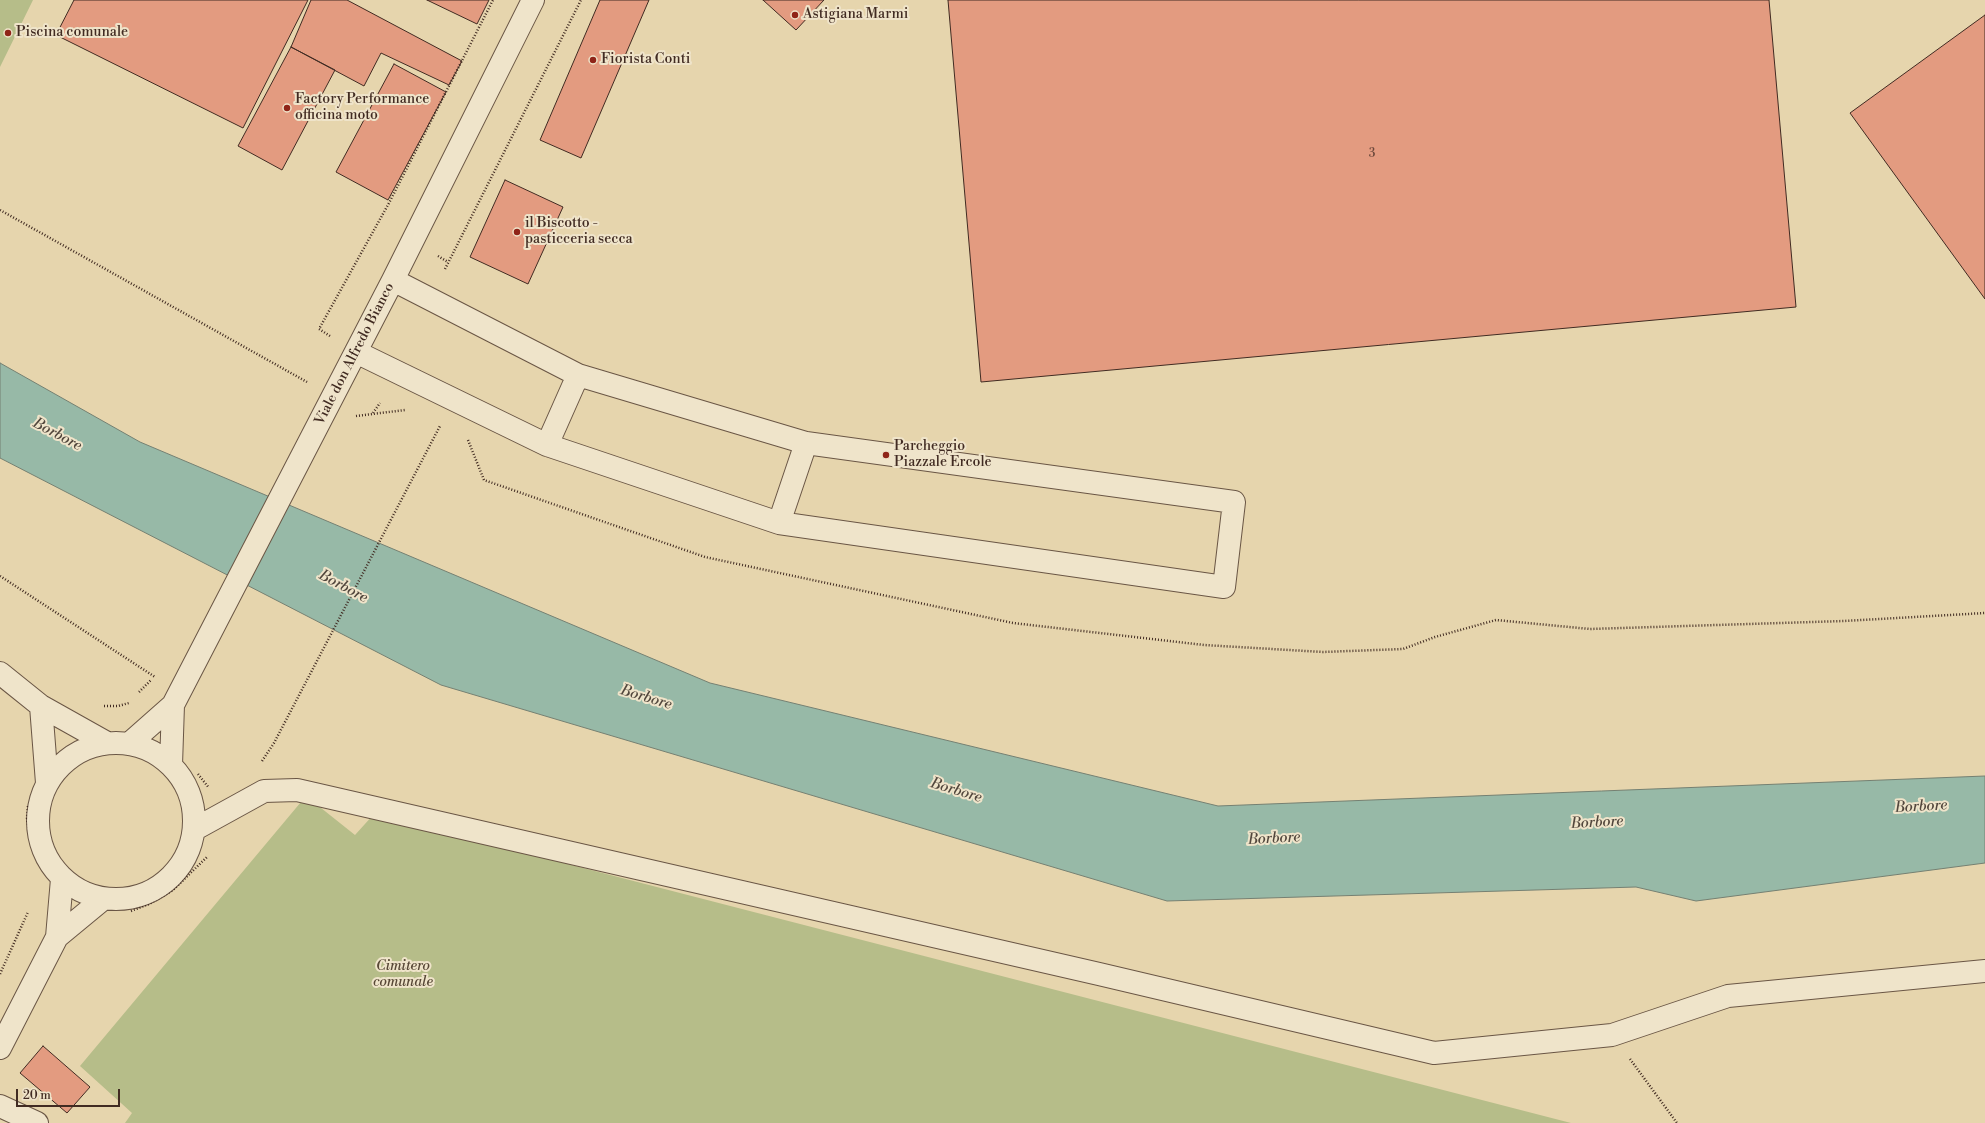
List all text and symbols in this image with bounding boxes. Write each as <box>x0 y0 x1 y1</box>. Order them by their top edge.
place label: Astigiana Marmi <box>803 7 908 23</box>
marker: Astigiana Marmi <box>790 10 800 20</box>
place label: Piscina comunale <box>16 25 128 41</box>
marker: Piscina comunale <box>3 28 13 38</box>
place label: Fiorista Conti <box>601 52 690 68</box>
marker: Fiorista Conti <box>588 55 598 65</box>
place label: Factory Performance officina moto <box>295 92 429 124</box>
marker: Factory Performance officina moto <box>282 103 292 113</box>
house number: 3 <box>1369 147 1375 161</box>
place label: il Biscotto - pasticceria secca <box>525 216 633 248</box>
marker: il Biscotto - pasticceria secca <box>512 227 522 237</box>
street label: Viale don Alfredo Bianco <box>312 280 398 428</box>
water label: Borbore <box>30 415 84 455</box>
place label: Parcheggio Piazzale Ercole <box>894 439 992 472</box>
marker: Parcheggio Piazzale Ercole <box>881 450 891 460</box>
water label: Borbore <box>316 567 370 607</box>
water label: Borbore <box>618 682 674 714</box>
water label: Borbore <box>928 775 984 807</box>
water label: Borbore <box>1894 797 1948 817</box>
water label: Borbore <box>1570 813 1624 833</box>
water label: Borbore <box>1247 829 1301 849</box>
park label: Cimitero comunale <box>373 959 433 992</box>
scale bar <box>18 1081 122 1107</box>
text: 20 m <box>23 1088 51 1103</box>

